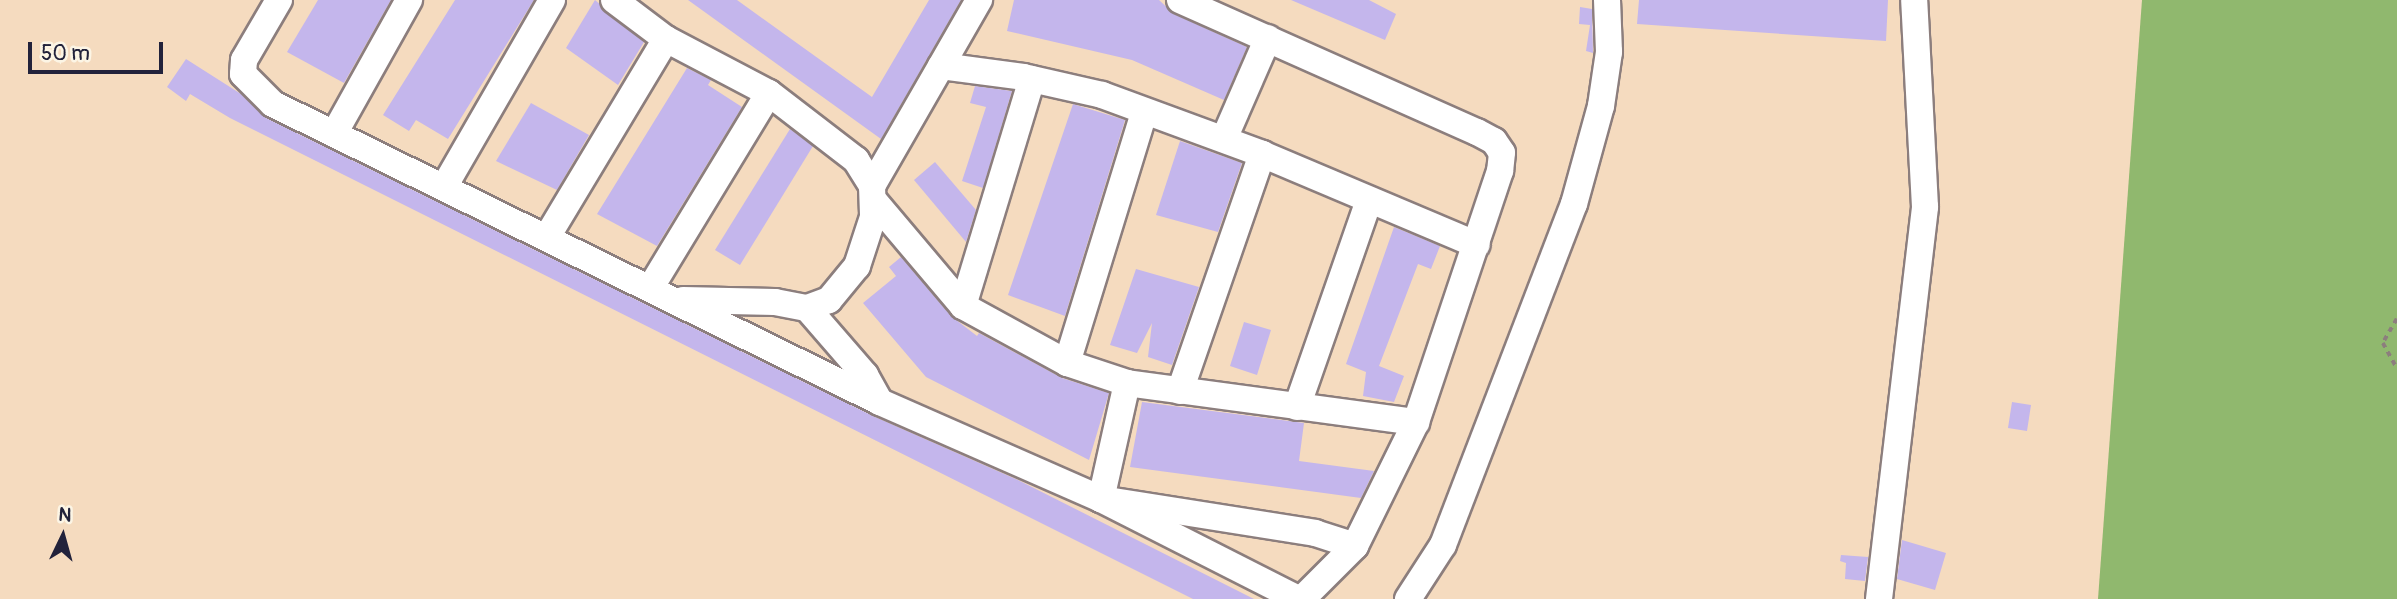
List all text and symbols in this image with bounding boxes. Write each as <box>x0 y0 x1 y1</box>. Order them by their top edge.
scale bar <box>32 28 166 72</box>
text: 50 m <box>41 40 90 67</box>
north arrow <box>28 501 98 571</box>
text: N <box>57 503 72 528</box>

